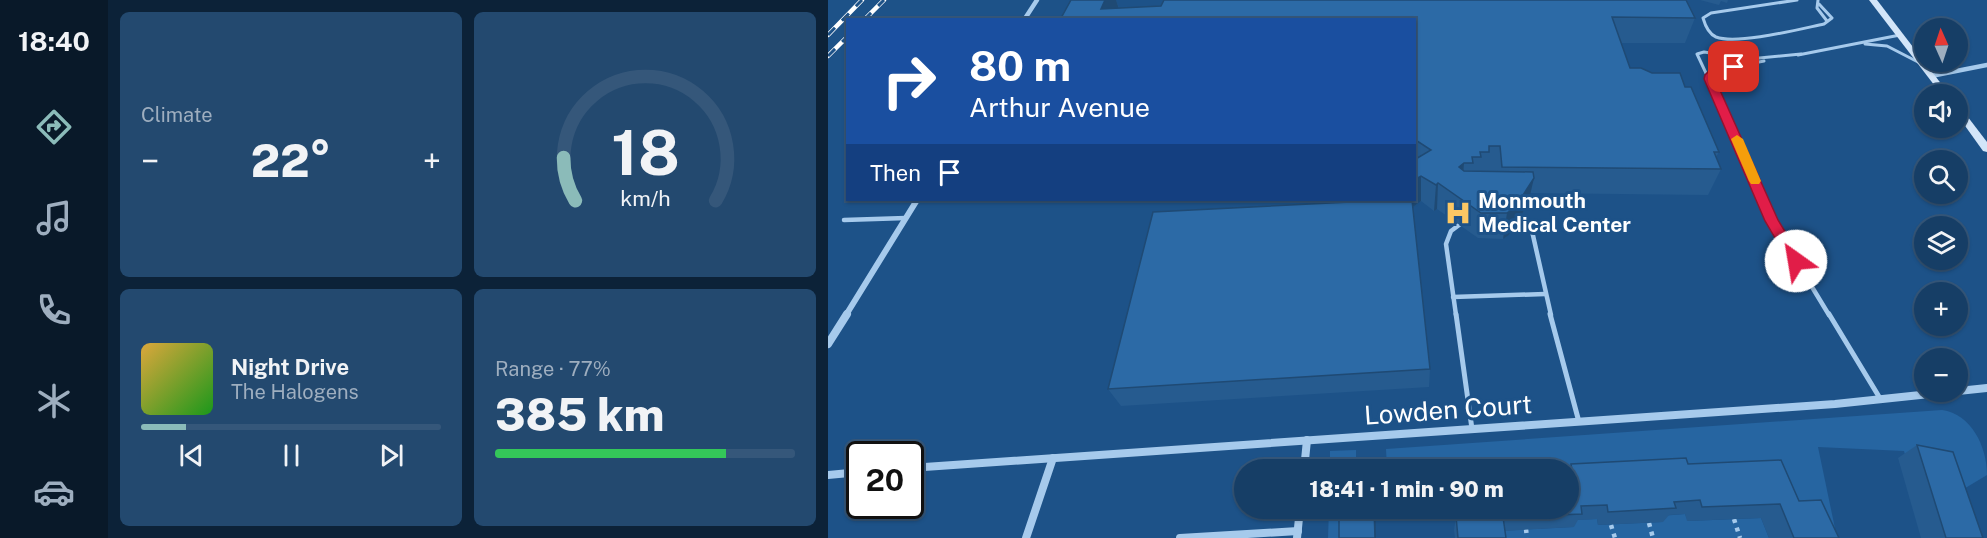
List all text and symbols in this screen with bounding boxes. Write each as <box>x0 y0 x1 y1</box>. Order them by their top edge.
north arrow <box>1914 18 1968 72</box>
map controls <box>1914 18 1968 402</box>
text: 18:40 <box>18 25 90 57</box>
text: 80 m <box>969 41 1071 90</box>
pin <box>1708 41 1759 92</box>
icon: right <box>870 42 948 120</box>
icon: arrive <box>1717 50 1750 83</box>
button: sound <box>1914 84 1968 138</box>
text: Arthur Avenue <box>969 91 1150 123</box>
text: Climate <box>141 103 213 127</box>
icon: directions <box>33 106 75 148</box>
text: 18 <box>611 116 679 189</box>
text: 22° <box>251 134 331 187</box>
text: − <box>141 142 159 180</box>
text: + <box>423 142 441 180</box>
button: search <box>1914 150 1968 204</box>
icon: arrive <box>933 156 966 189</box>
text: Then <box>870 160 921 186</box>
text: km/h <box>620 187 670 212</box>
place label: Monmouth Medical Center <box>1478 188 1631 237</box>
icon: music <box>33 197 75 239</box>
hospital icon: Monmouth Medical Center <box>1443 198 1473 228</box>
button: layers <box>1914 216 1968 270</box>
position arrow <box>1764 229 1828 293</box>
button: + <box>1914 282 1968 336</box>
icon: phone <box>33 289 75 331</box>
button: − <box>1914 348 1968 402</box>
text: Night Drive <box>231 354 349 380</box>
text: Range · 77% <box>495 357 611 381</box>
icon: climate <box>33 380 75 422</box>
text: The Halogens <box>231 380 359 404</box>
text: 385 km <box>495 388 665 441</box>
street label: Lowden Court <box>1363 388 1533 431</box>
icon: previous <box>175 439 208 472</box>
icon: pause <box>275 439 308 472</box>
icon: next <box>375 439 408 472</box>
speed limit sign: 20 <box>846 441 924 519</box>
icon: car <box>33 471 75 513</box>
text: 18:41 · 1 min · 90 m <box>1309 476 1504 502</box>

